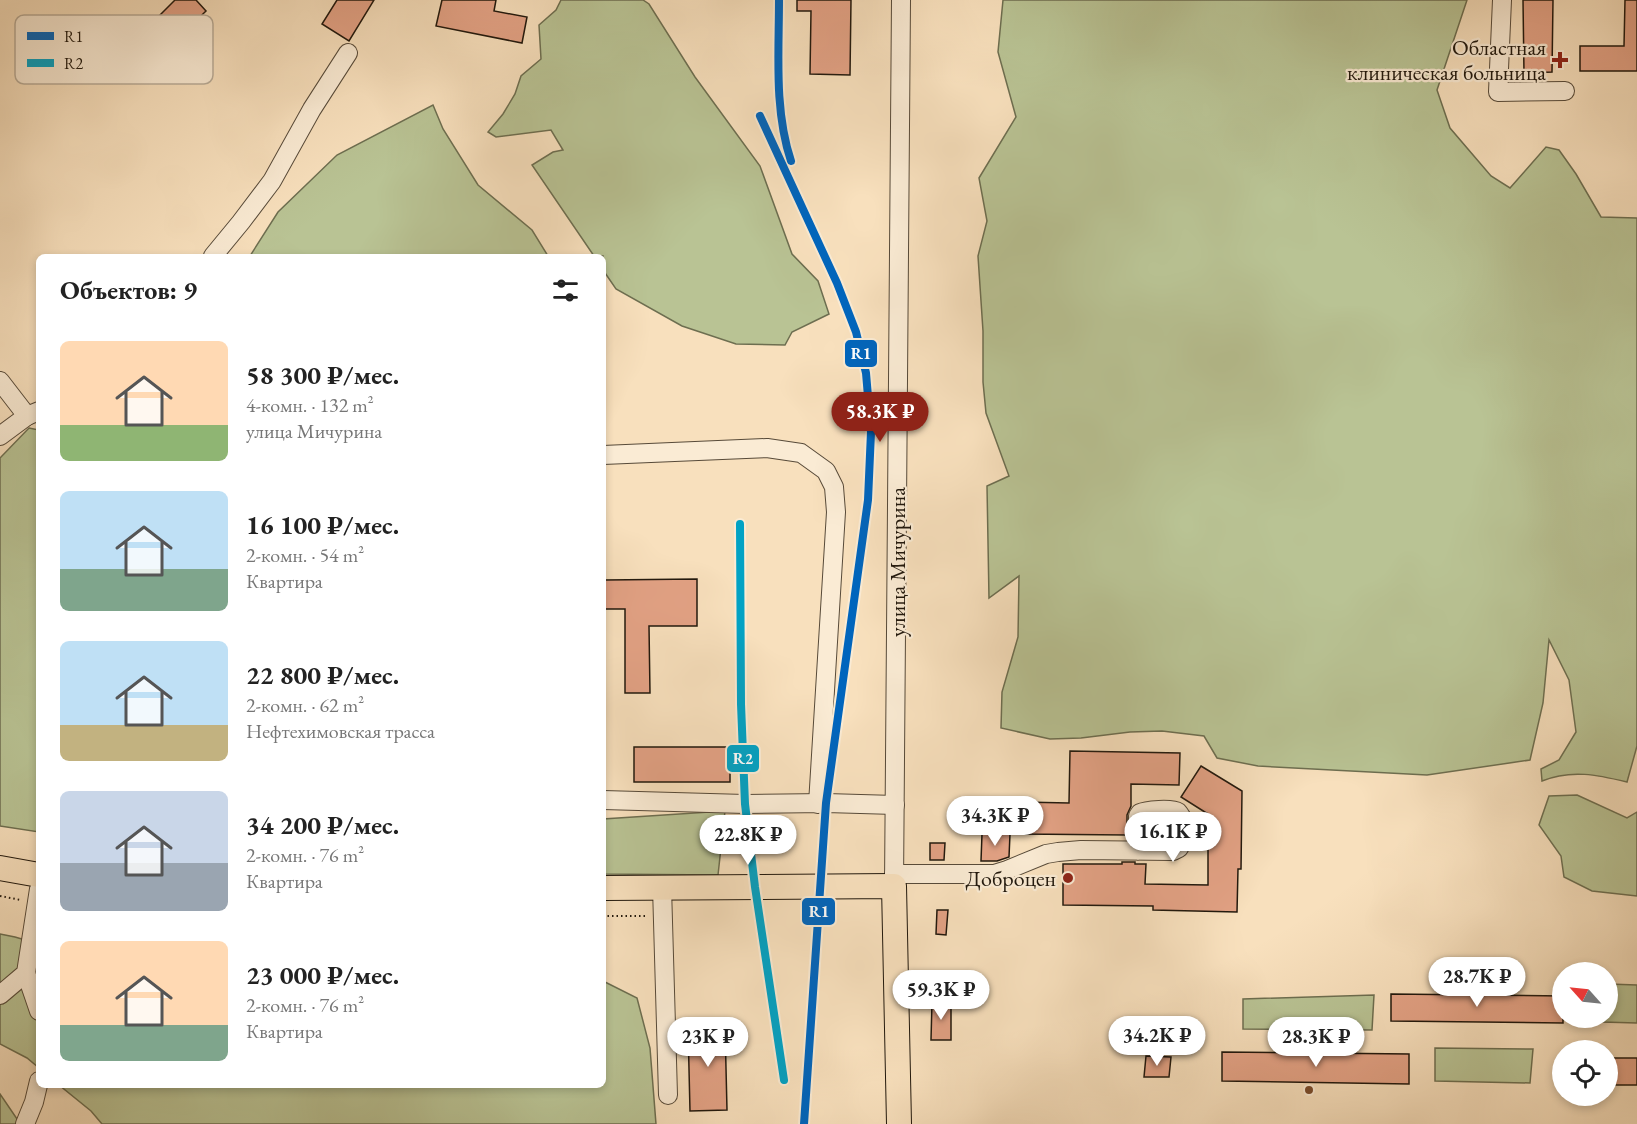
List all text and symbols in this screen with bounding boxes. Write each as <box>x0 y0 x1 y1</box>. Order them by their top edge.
legend <box>15 15 213 84</box>
text: R1 <box>64 26 83 47</box>
place label: Областная клиническая больница <box>1347 33 1546 87</box>
marker: Областная клиническая больница <box>1551 51 1569 69</box>
text: R2 <box>64 53 83 74</box>
text: Объектов: 9 <box>60 273 197 307</box>
icon: filters <box>549 274 582 307</box>
line badge: R1 <box>844 339 878 368</box>
text: R1 <box>851 343 871 364</box>
text: 58 300 ₽/мес. <box>246 358 399 392</box>
icon: home <box>108 365 180 437</box>
text: 4-комн. · 132 m² <box>246 392 374 418</box>
pin: 58.3K ₽ <box>825 392 935 443</box>
text: 58.3K ₽ <box>846 398 914 424</box>
text: улица Мичурина <box>246 418 382 444</box>
street label: улица Мичурина <box>883 487 912 637</box>
text: 16 100 ₽/мес. <box>246 508 399 542</box>
icon: home <box>108 515 180 587</box>
text: 2-комн. · 54 m² <box>246 542 364 568</box>
text: Квартира <box>246 568 323 594</box>
text: 22 800 ₽/мес. <box>246 658 399 692</box>
icon: home <box>108 665 180 737</box>
text: 2-комн. · 62 m² <box>246 692 364 718</box>
text: Нефтехимовская трасса <box>246 718 435 744</box>
line badge: R2 <box>726 744 760 773</box>
text: R2 <box>733 748 754 769</box>
pin: 34.3K ₽ <box>940 796 1050 847</box>
text: 34.3K ₽ <box>961 802 1029 828</box>
text: 34 200 ₽/мес. <box>246 808 399 842</box>
pin: 16.1K ₽ <box>1118 812 1228 863</box>
icon: home <box>108 815 180 887</box>
pin: 22.8K ₽ <box>693 815 803 866</box>
text: 16.1K ₽ <box>1139 818 1207 844</box>
text: 22.8K ₽ <box>714 821 782 847</box>
text: 2-комн. · 76 m² <box>246 842 364 868</box>
place label: Доброцен <box>966 864 1056 893</box>
text: Квартира <box>246 868 323 894</box>
marker: Доброцен <box>1061 871 1075 885</box>
line badge: R1 <box>801 897 836 926</box>
text: R1 <box>809 901 829 922</box>
pin: 28.7K ₽ <box>1422 957 1532 1008</box>
text: 23 000 ₽/мес. <box>246 958 399 992</box>
north arrow <box>1552 962 1618 1028</box>
map controls <box>1552 962 1618 1106</box>
text: 28.7K ₽ <box>1443 963 1511 989</box>
icon: home <box>108 965 180 1037</box>
pin: 59.3K ₽ <box>886 970 996 1021</box>
text: 59.3K ₽ <box>907 976 975 1002</box>
text: 2-комн. · 76 m² <box>246 992 364 1018</box>
pin: 34.2K ₽ <box>1102 1016 1212 1067</box>
pin: 23K ₽ <box>666 1017 750 1068</box>
pin: 28.3K ₽ <box>1261 1017 1371 1068</box>
text: Квартира <box>246 1018 323 1044</box>
text: 34.2K ₽ <box>1123 1022 1191 1048</box>
text: 23K ₽ <box>681 1023 735 1049</box>
text: 28.3K ₽ <box>1282 1023 1350 1049</box>
button: locate <box>1552 1040 1618 1106</box>
unlabelled marker <box>1303 1084 1315 1096</box>

